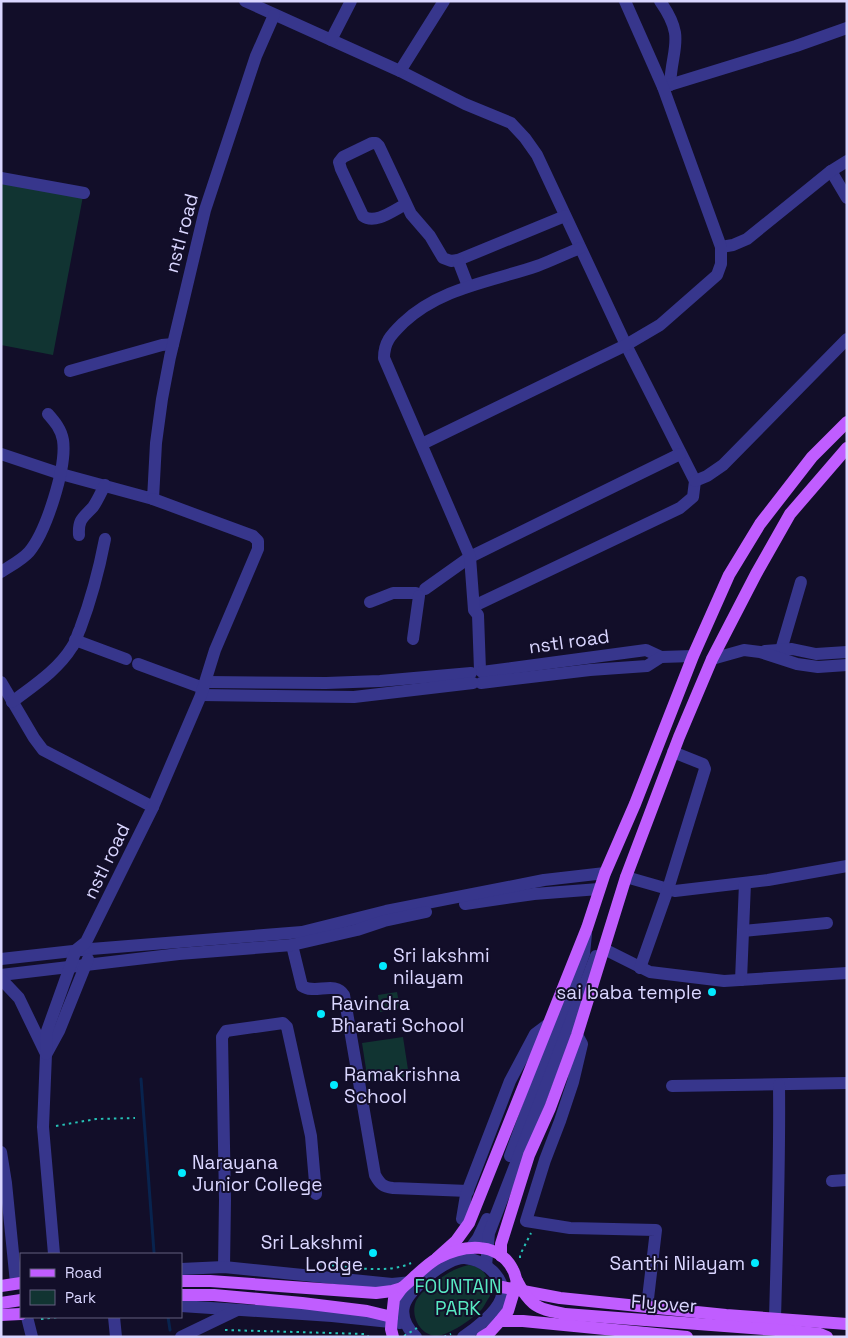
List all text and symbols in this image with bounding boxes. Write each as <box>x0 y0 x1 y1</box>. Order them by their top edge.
street label: nstl road <box>159 191 204 276</box>
street label: nstl road <box>527 623 611 660</box>
street label: nstl road <box>77 819 135 903</box>
place label: Sri lakshmi nilayam <box>393 943 490 990</box>
marker: Sri lakshmi nilayam <box>377 960 389 972</box>
place label: sai baba temple <box>556 980 702 1005</box>
marker: sai baba temple <box>706 986 718 998</box>
place label: Ravindra Bharati School <box>331 991 464 1038</box>
marker: Ravindra Bharati School <box>315 1008 327 1020</box>
place label: Ramakrishna School <box>344 1062 461 1109</box>
marker: Ramakrishna School <box>328 1079 340 1091</box>
place label: Narayana Junior College <box>192 1150 322 1197</box>
marker: Narayana Junior College <box>176 1167 188 1179</box>
place label: Sri Lakshmi Lodge <box>261 1230 363 1277</box>
marker: Sri Lakshmi Lodge <box>367 1247 379 1259</box>
place label: Santhi Nilayam <box>610 1251 745 1276</box>
legend <box>20 1253 182 1318</box>
marker: Santhi Nilayam <box>749 1257 761 1269</box>
text: Road <box>65 1263 102 1282</box>
park label: FOUNTAIN PARK <box>414 1274 502 1321</box>
text: Park <box>65 1288 96 1307</box>
street label: Flyover <box>630 1289 698 1318</box>

